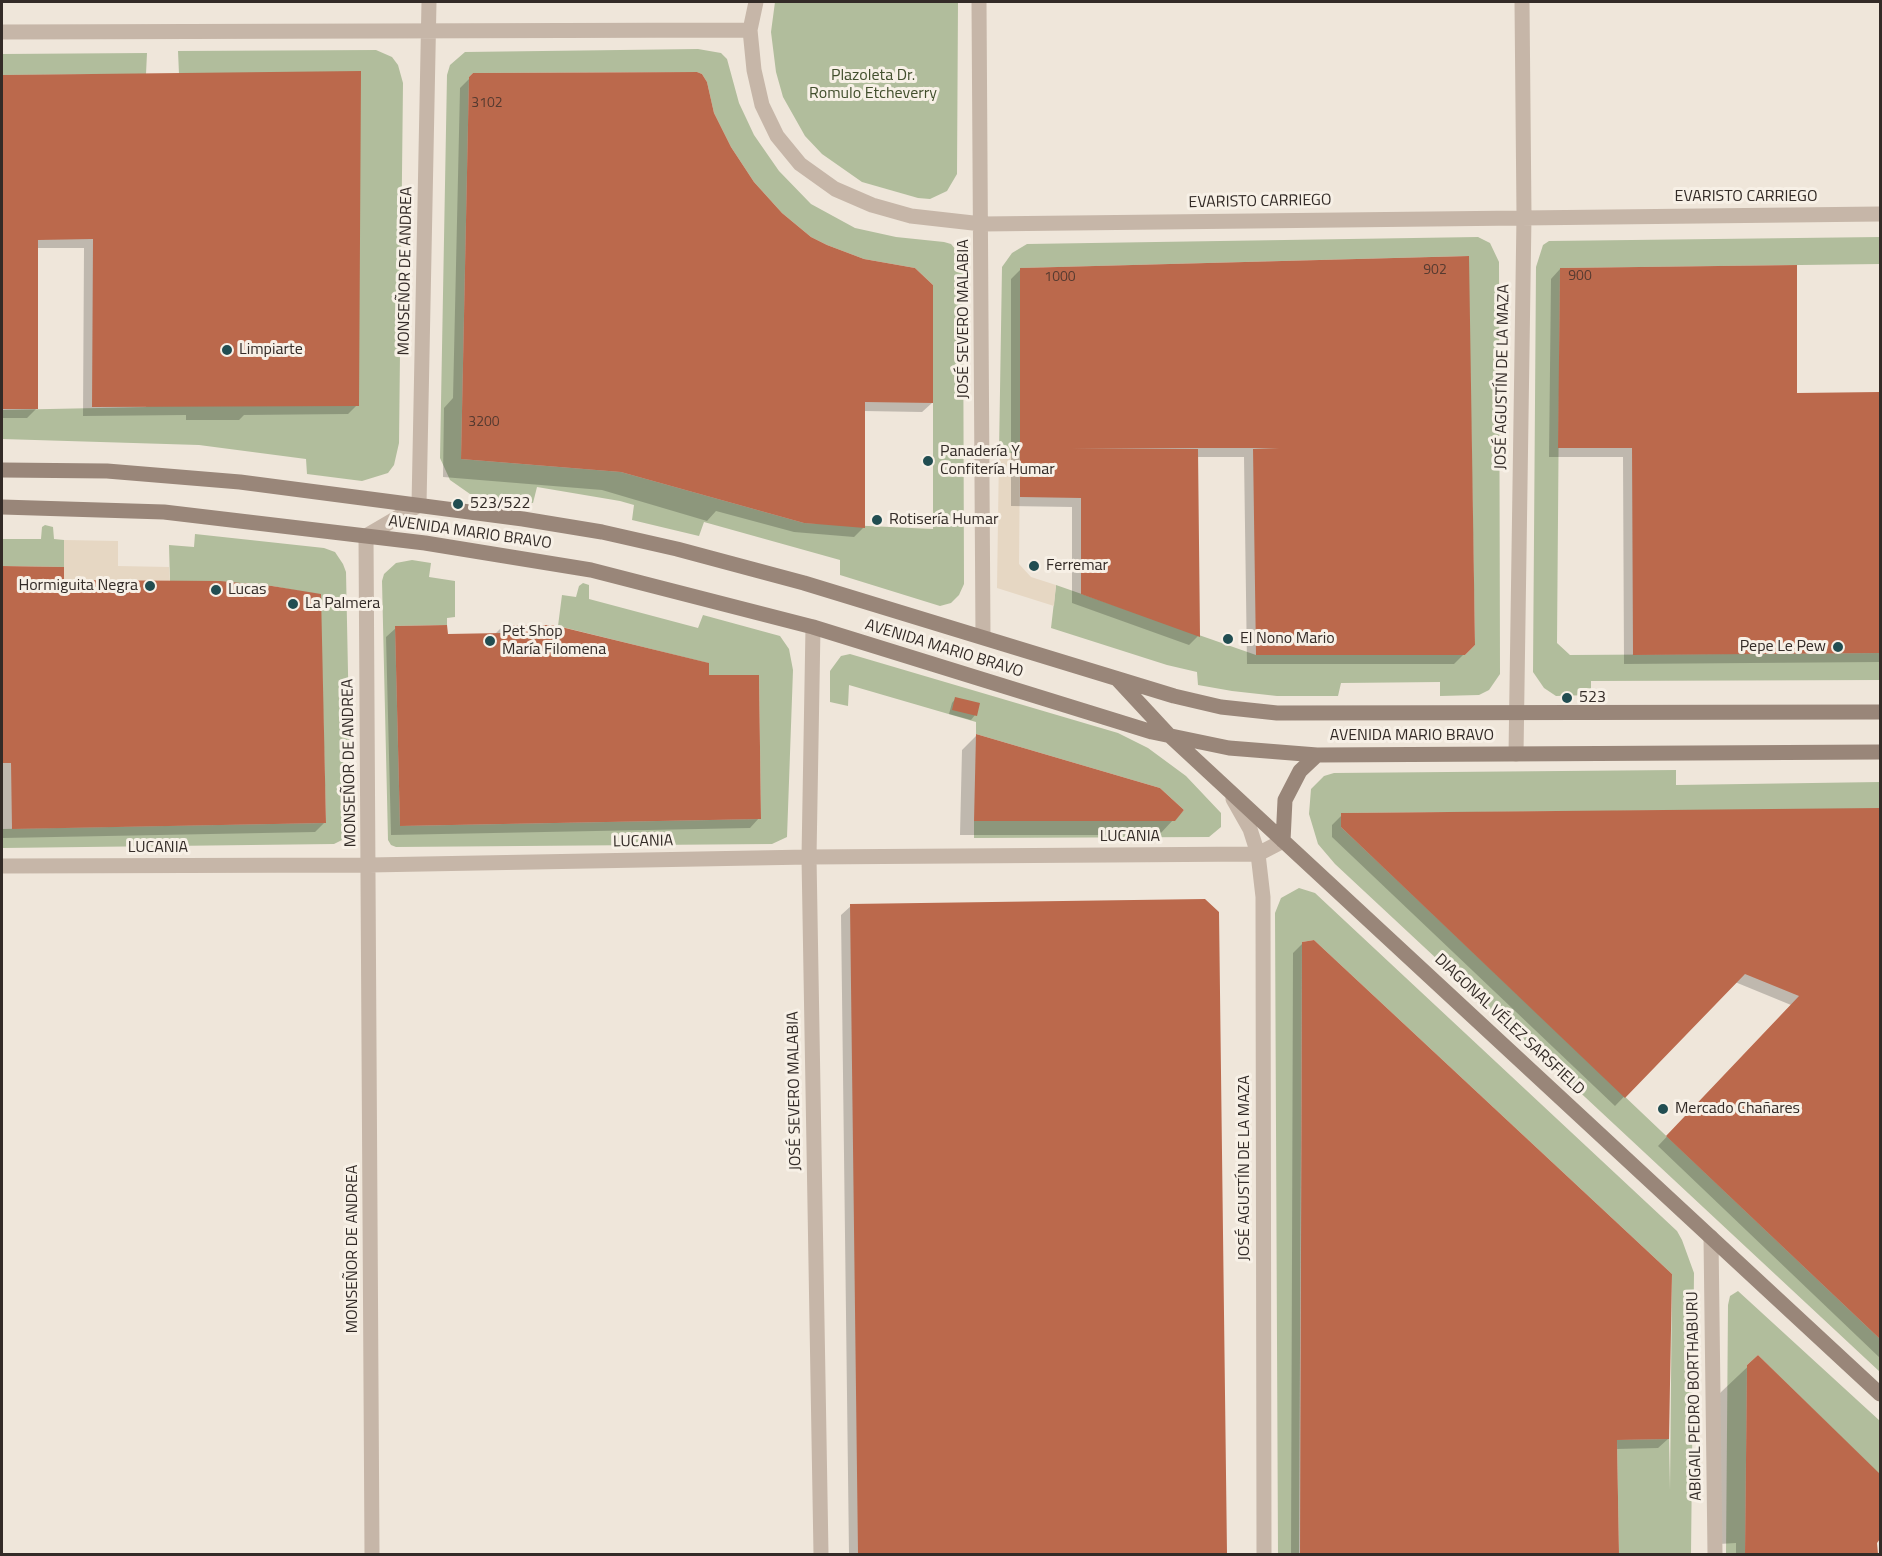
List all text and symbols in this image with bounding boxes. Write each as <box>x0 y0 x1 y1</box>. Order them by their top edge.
park label: Plazoleta Dr. Romulo Etcheverry <box>809 66 937 104</box>
house number: 3102 <box>471 96 503 112</box>
street label: MONSEÑOR DE ANDREA <box>395 187 417 355</box>
street label: EVARISTO CARRIEGO <box>1675 187 1817 207</box>
street label: EVARISTO CARRIEGO <box>1188 191 1332 213</box>
street label: JOSÉ SEVERO MALABIA <box>954 239 974 399</box>
house number: 902 <box>1423 263 1447 279</box>
house number: 900 <box>1568 269 1592 285</box>
house number: 1000 <box>1044 270 1076 286</box>
street label: JOSÉ AGUSTÍN DE LA MAZA <box>1492 284 1514 470</box>
place label: Limpiarte <box>239 340 303 360</box>
marker: Limpiarte <box>220 343 234 357</box>
house number: 3200 <box>468 415 500 431</box>
place label: Panadería Y Confitería Humar <box>940 442 1055 480</box>
marker: Panadería Y Confitería Humar <box>921 454 935 468</box>
place label: 523/522 <box>470 494 530 514</box>
marker: 523/522 <box>451 497 465 511</box>
place label: Rotisería Humar <box>889 510 999 530</box>
street label: AVENIDA MARIO BRAVO <box>387 512 553 554</box>
marker: Rotisería Humar <box>870 513 884 527</box>
place label: Ferremar <box>1046 556 1108 576</box>
marker: Ferremar <box>1027 559 1041 573</box>
place label: Hormiguita Negra <box>18 576 138 596</box>
marker: Hormiguita Negra <box>143 579 157 593</box>
place label: Lucas <box>228 580 267 600</box>
marker: Lucas <box>209 583 223 597</box>
place label: La Palmera <box>305 594 380 614</box>
marker: La Palmera <box>286 597 300 611</box>
street label: AVENIDA MARIO BRAVO <box>863 616 1025 682</box>
place label: Pet Shop María Filomena <box>502 622 606 660</box>
place label: El Nono Mario <box>1240 629 1335 649</box>
marker: El Nono Mario <box>1221 632 1235 646</box>
marker: Pet Shop María Filomena <box>483 634 497 648</box>
place label: Pepe Le Pew <box>1740 637 1826 657</box>
marker: Pepe Le Pew <box>1831 640 1845 654</box>
street label: MONSEÑOR DE ANDREA <box>339 679 361 847</box>
place label: 523 <box>1579 688 1606 708</box>
marker: 523 <box>1560 691 1574 705</box>
street label: AVENIDA MARIO BRAVO <box>1330 726 1494 746</box>
street label: LUCANIA <box>1100 827 1160 847</box>
street label: LUCANIA <box>613 832 673 852</box>
street label: LUCANIA <box>128 838 188 858</box>
street label: DIAGONAL VÉLEZ SARSFIELD <box>1430 950 1588 1100</box>
street label: JOSÉ SEVERO MALABIA <box>784 1011 806 1171</box>
street label: JOSÉ AGUSTÍN DE LA MAZA <box>1235 1075 1255 1261</box>
place label: Mercado Chañares <box>1675 1099 1800 1119</box>
marker: Mercado Chañares <box>1656 1102 1670 1116</box>
street label: MONSEÑOR DE ANDREA <box>343 1165 363 1333</box>
street label: ABIGAIL PEDRO BORTHABURU <box>1684 1291 1706 1501</box>

